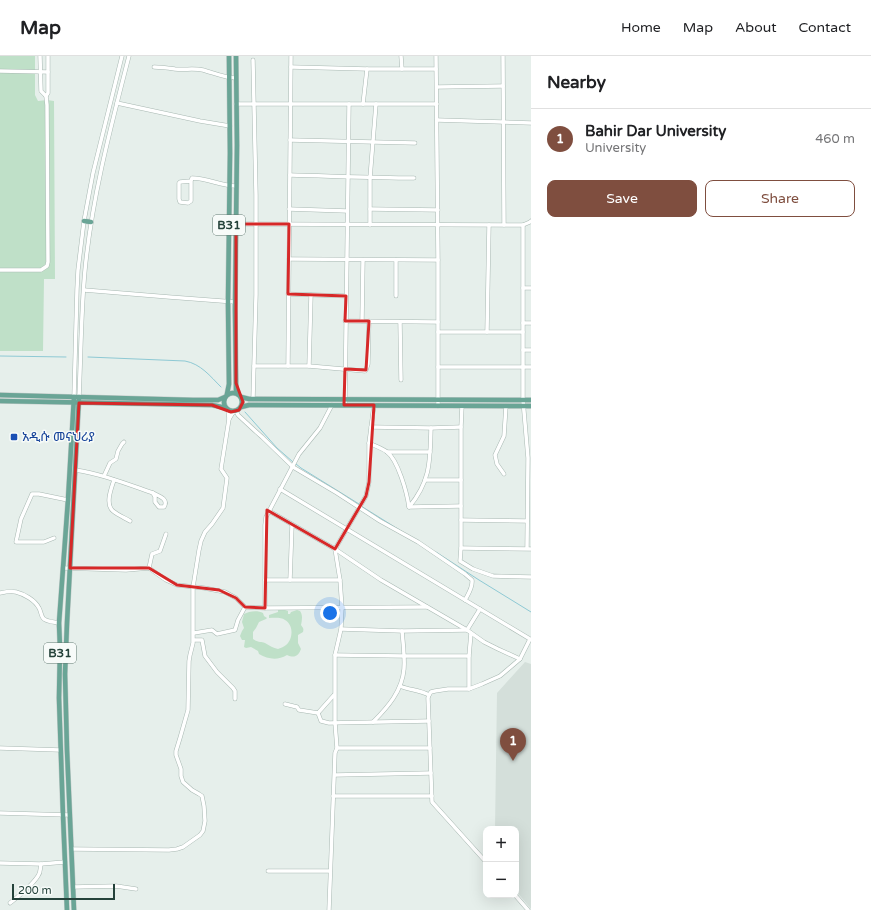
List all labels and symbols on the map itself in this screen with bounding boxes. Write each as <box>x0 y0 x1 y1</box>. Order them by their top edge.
road number: B31 <box>213 215 245 235</box>
place label: አዲሱ መናህሪያ <box>22 429 95 445</box>
marker: አዲሱ መናህሪያ <box>9 432 19 442</box>
your location <box>320 603 340 623</box>
road number: B31 <box>44 643 76 663</box>
pin: 1 <box>500 728 526 761</box>
scale bar <box>12 882 115 901</box>

